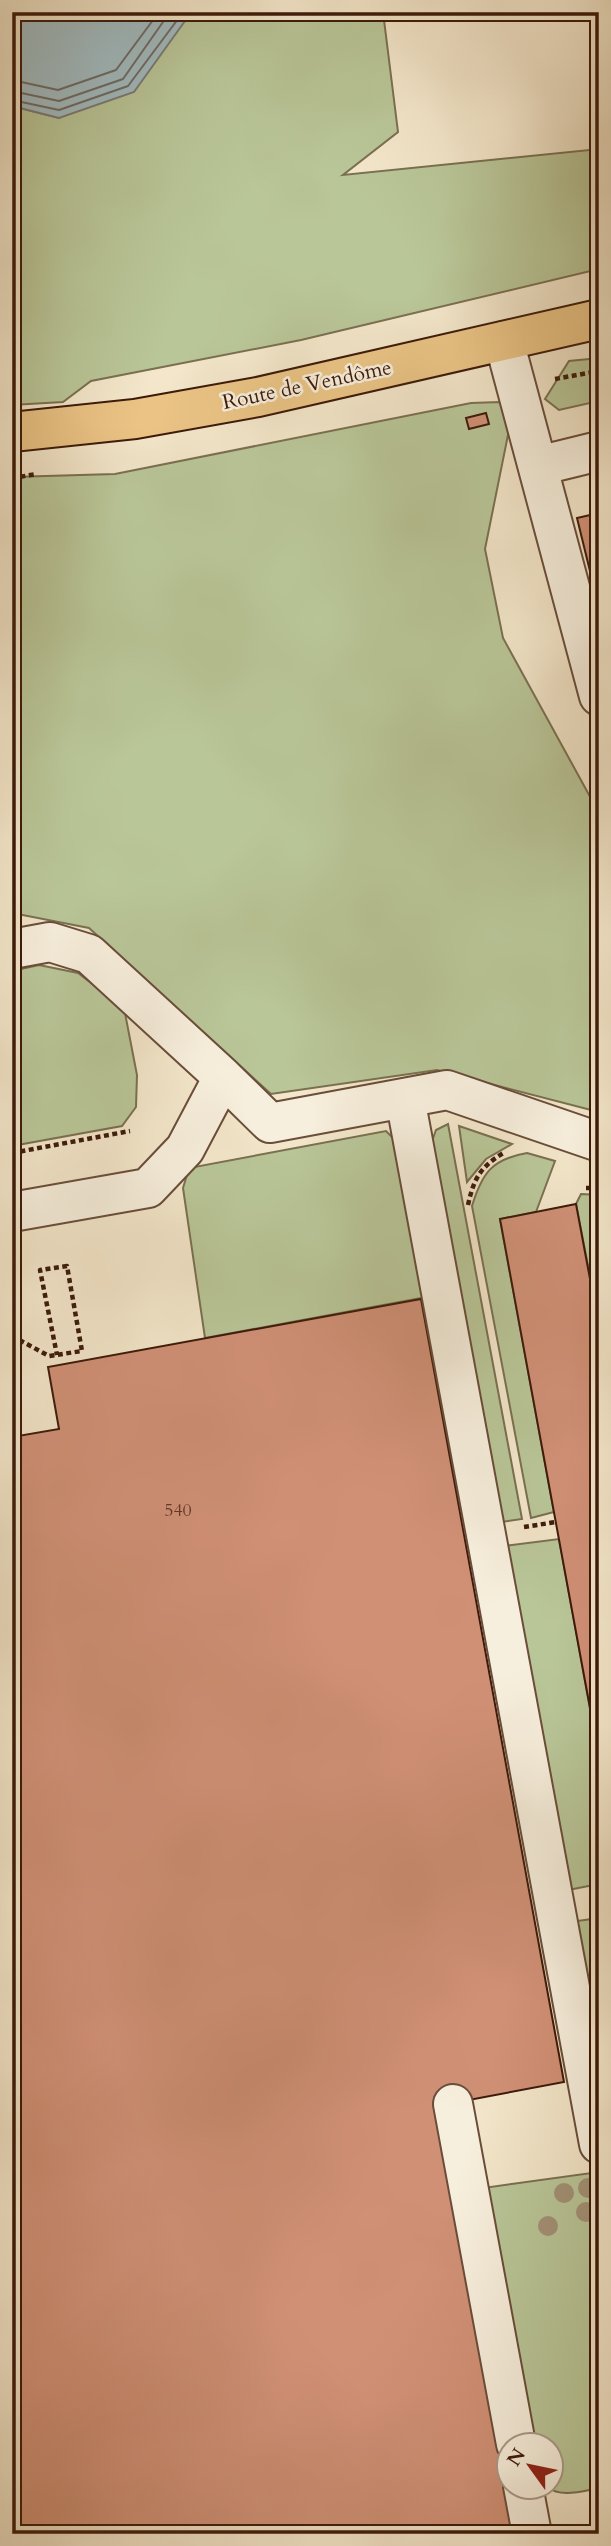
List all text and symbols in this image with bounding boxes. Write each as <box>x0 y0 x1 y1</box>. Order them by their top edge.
street label: Route de Vendôme <box>220 353 394 417</box>
house number: 540 <box>164 1498 192 1523</box>
north arrow <box>496 2430 566 2500</box>
text: N <box>501 2443 532 2471</box>

